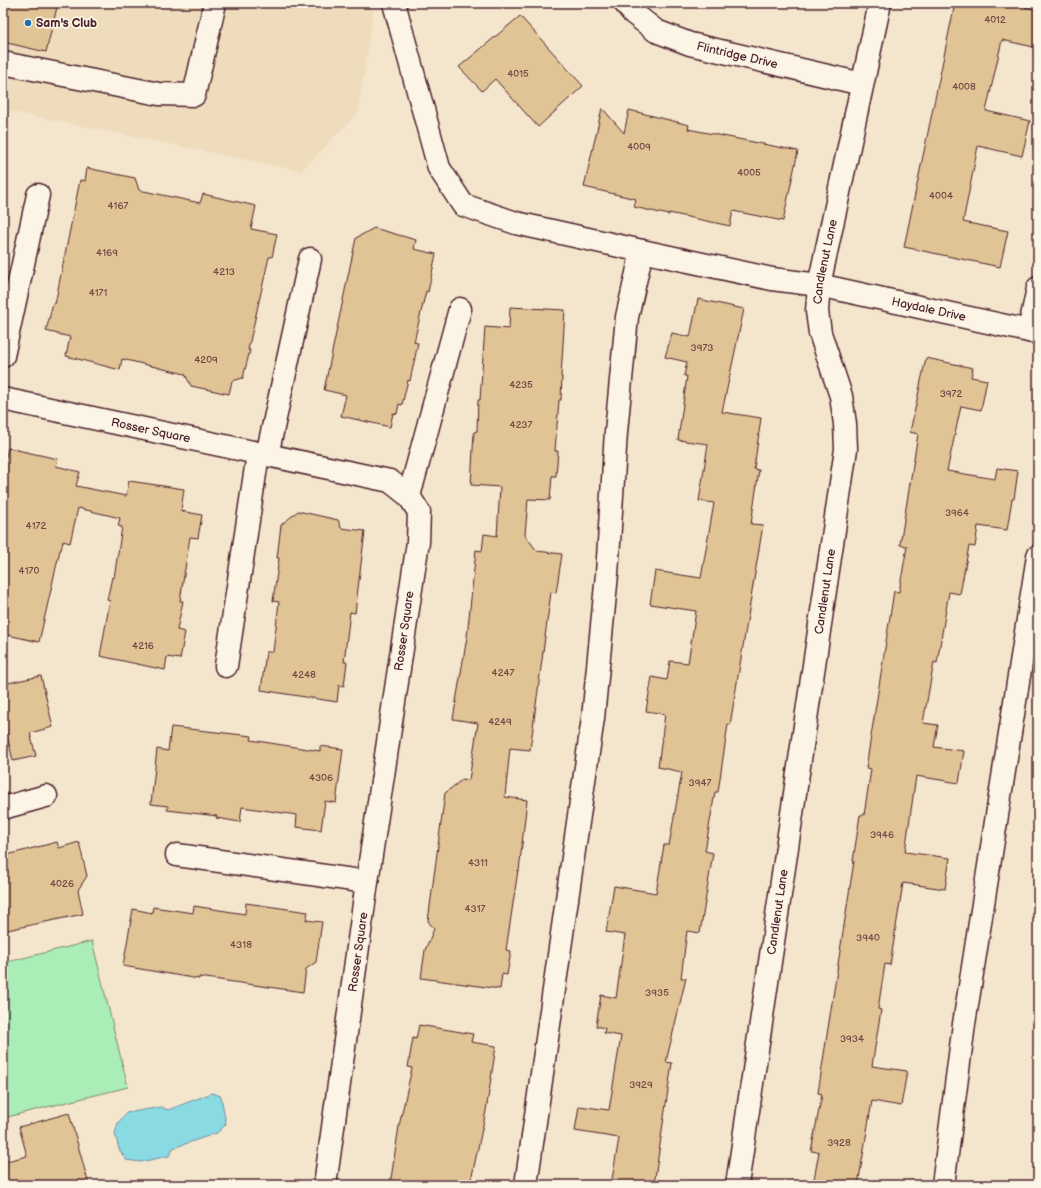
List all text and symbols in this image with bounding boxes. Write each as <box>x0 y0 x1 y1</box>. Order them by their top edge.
house number: 4012 <box>984 14 1006 26</box>
place label: Sam's Club <box>36 16 97 31</box>
marker: Sam's Club <box>23 18 33 28</box>
street label: Flintridge Drive <box>695 39 779 72</box>
house number: 4015 <box>507 68 529 80</box>
house number: 4008 <box>952 81 976 93</box>
house number: 4009 <box>627 141 651 153</box>
house number: 4005 <box>737 167 761 179</box>
house number: 4004 <box>929 190 953 202</box>
house number: 4167 <box>108 200 129 212</box>
street label: Candlenut Lane <box>811 218 841 305</box>
house number: 4169 <box>96 247 118 259</box>
house number: 4213 <box>213 266 235 278</box>
house number: 4171 <box>89 287 108 299</box>
street label: Haydale Drive <box>890 294 967 325</box>
house number: 3973 <box>691 342 714 354</box>
house number: 4209 <box>194 354 218 366</box>
house number: 4235 <box>509 379 533 391</box>
house number: 3972 <box>940 388 962 400</box>
street label: Rosser Square <box>110 415 192 446</box>
house number: 4237 <box>510 419 533 431</box>
house number: 3964 <box>945 507 969 519</box>
house number: 4172 <box>26 520 46 532</box>
street label: Candlenut Lane <box>812 548 839 635</box>
house number: 4170 <box>19 565 39 577</box>
street label: Rosser Square <box>391 590 418 672</box>
house number: 4216 <box>132 640 154 652</box>
house number: 4247 <box>492 667 515 679</box>
house number: 4248 <box>292 669 316 681</box>
house number: 4249 <box>488 716 512 728</box>
house number: 4306 <box>309 772 333 784</box>
house number: 3947 <box>689 777 712 789</box>
house number: 3946 <box>870 829 894 841</box>
house number: 4311 <box>468 857 488 869</box>
street label: Candlenut Lane <box>764 868 792 956</box>
house number: 4026 <box>50 878 74 890</box>
house number: 4317 <box>464 903 486 915</box>
street label: Rosser Square <box>345 911 372 993</box>
house number: 3940 <box>856 932 880 944</box>
house number: 4318 <box>230 939 252 951</box>
house number: 3935 <box>645 987 669 999</box>
house number: 3934 <box>840 1033 864 1045</box>
house number: 3929 <box>629 1079 653 1091</box>
house number: 3928 <box>827 1137 851 1149</box>

